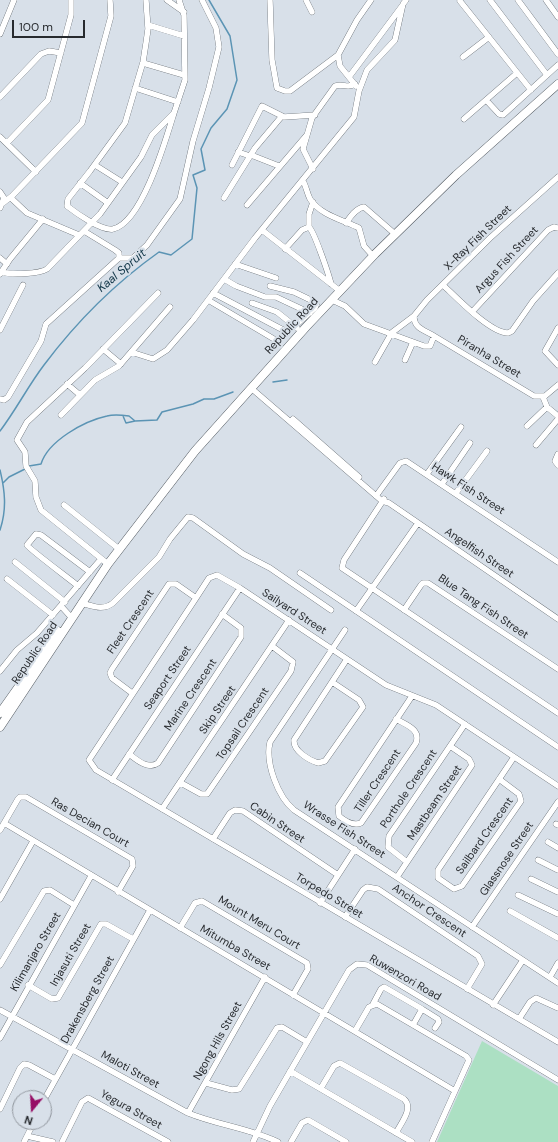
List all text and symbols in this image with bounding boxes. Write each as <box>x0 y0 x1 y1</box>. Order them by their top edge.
scale bar <box>14 12 87 38</box>
text: 100 m <box>19 19 53 35</box>
street label: X-Ray Fish Street <box>442 203 514 273</box>
street label: Argus Fish Street <box>473 224 541 296</box>
water label: Kaal Spruit <box>95 246 149 296</box>
street label: Republic Road <box>262 295 322 357</box>
street label: Piranha Street <box>455 333 523 381</box>
street label: Hawk Fish Street <box>429 460 507 518</box>
street label: Angelfish Street <box>442 525 516 581</box>
street label: Blue Tang Fish Street <box>435 572 531 642</box>
street label: Sailyard Street <box>259 586 329 638</box>
street label: Fleet Crescent <box>105 587 157 657</box>
street label: Republic Road <box>9 619 61 687</box>
street label: Seaport Street <box>142 643 194 713</box>
street label: Marine Crescent <box>162 656 220 734</box>
street label: Skip Street <box>197 683 239 737</box>
street label: Topsail Crescent <box>214 685 272 763</box>
street label: Tiller Crescent <box>352 747 404 815</box>
street label: Porthole Crescent <box>378 747 440 831</box>
street label: Mastbeam Street <box>405 763 465 843</box>
street label: Ras Decian Court <box>49 795 131 851</box>
street label: Sailbard Crescent <box>454 795 516 877</box>
street label: Wrasse Fish Street <box>300 799 388 861</box>
street label: Cabin Street <box>247 800 307 846</box>
street label: Glassnose Street <box>477 819 537 899</box>
street label: Torpedo Street <box>293 871 365 921</box>
street label: Anchor Crescent <box>389 881 469 941</box>
street label: Mount Meru Court <box>216 893 302 953</box>
street label: Kilimanjaro Street <box>8 910 64 994</box>
street label: Injasuti Street <box>48 921 94 989</box>
street label: Mitumba Street <box>197 922 273 974</box>
street label: Ruwenzori Road <box>367 952 443 1004</box>
street label: Drakensberg Street <box>58 954 118 1046</box>
street label: Ngong Hils Street <box>191 999 245 1083</box>
street label: Maloti Street <box>98 1048 162 1092</box>
street label: Yegura Street <box>98 1088 164 1132</box>
north arrow <box>12 1090 52 1130</box>
text: N <box>23 1113 35 1128</box>

